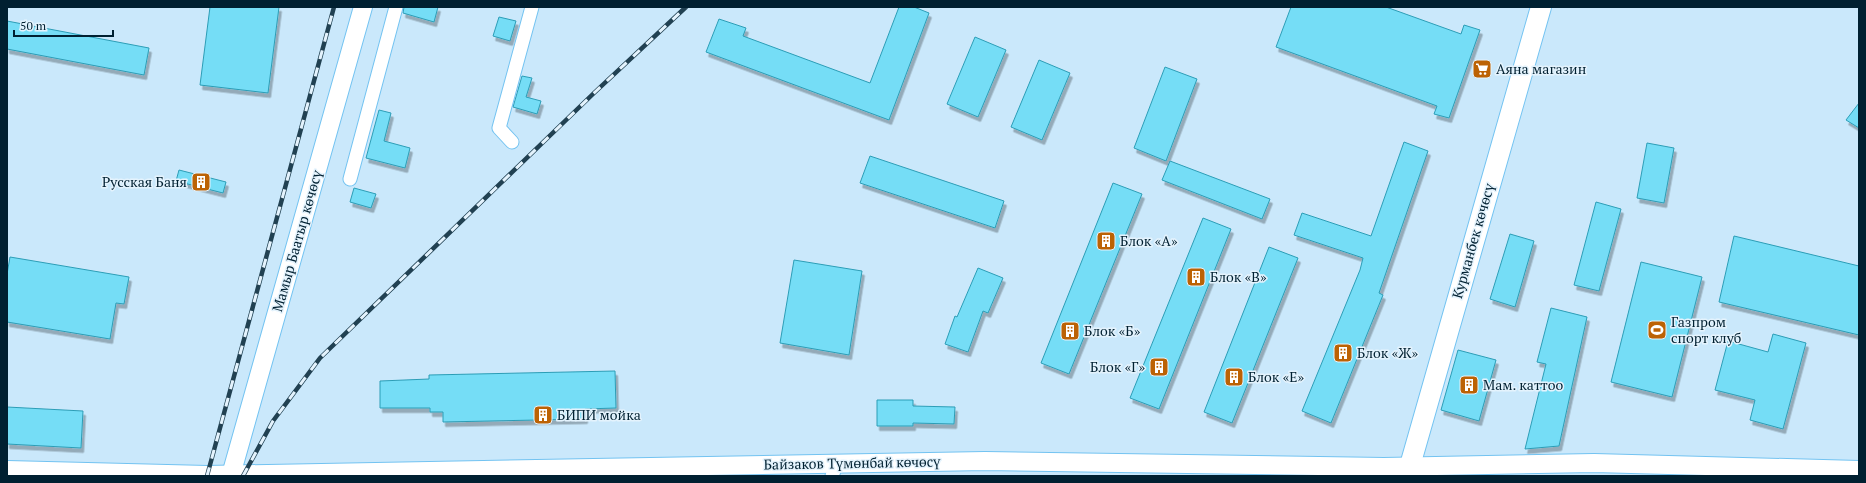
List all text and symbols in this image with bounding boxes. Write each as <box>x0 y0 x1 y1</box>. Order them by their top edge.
scale bar <box>14 12 113 38</box>
text: 50 m <box>20 18 47 33</box>
supermarket icon: Аяна магазин <box>1471 58 1493 80</box>
place label: Аяна магазин <box>1496 59 1587 78</box>
street label: Мамыр Баатыр көчөсү <box>267 167 326 314</box>
building icon: Русская Баня <box>190 171 212 193</box>
place label: Русская Баня <box>102 172 187 191</box>
street label: Курманбек көчөсү <box>1447 180 1498 301</box>
building icon: Блок «А» <box>1095 230 1117 252</box>
place label: Блок «А» <box>1120 231 1178 250</box>
building icon: Блок «В» <box>1185 266 1207 288</box>
place label: Блок «В» <box>1210 267 1267 286</box>
place label: Газпром спорт клуб <box>1671 312 1741 347</box>
sports icon: Газпром спорт клуб <box>1646 319 1668 341</box>
building icon: Блок «Б» <box>1059 320 1081 342</box>
place label: Блок «Б» <box>1084 321 1141 340</box>
building icon: Блок «Ж» <box>1332 342 1354 364</box>
place label: Блок «Ж» <box>1357 343 1419 362</box>
building icon: Блок «Г» <box>1148 356 1170 378</box>
place label: Блок «Г» <box>1090 357 1145 376</box>
building icon: Блок «Е» <box>1223 366 1245 388</box>
place label: Блок «Е» <box>1248 367 1304 386</box>
building icon: Мам. каттоо <box>1458 374 1480 396</box>
place label: Мам. каттоо <box>1483 375 1564 394</box>
building icon: БИПИ мойка <box>532 404 554 426</box>
place label: БИПИ мойка <box>557 405 641 424</box>
street label: Байзаков Түмөнбай көчөсү <box>763 451 941 474</box>

